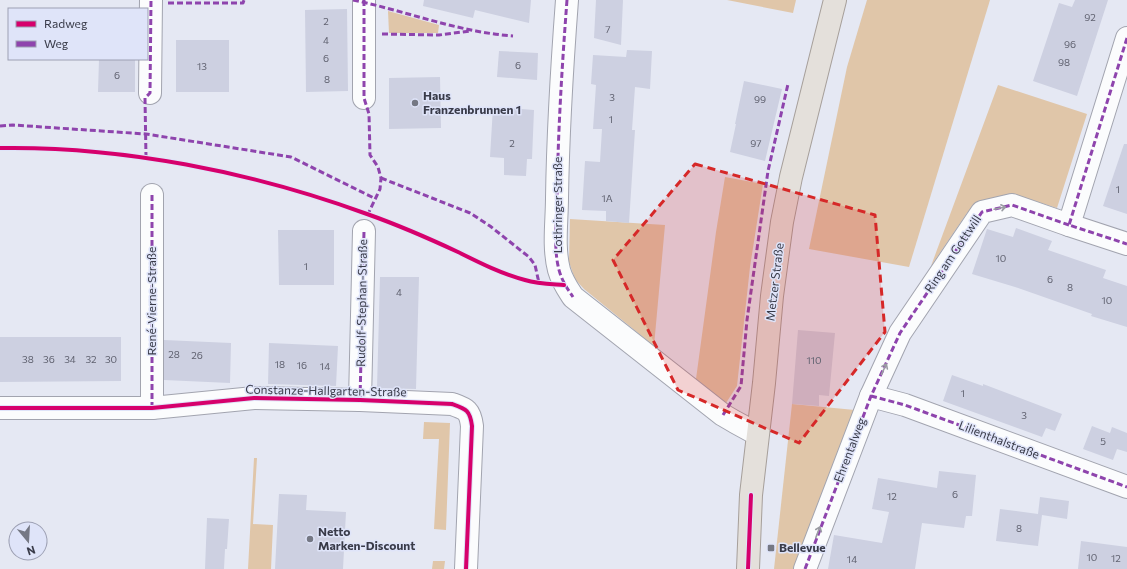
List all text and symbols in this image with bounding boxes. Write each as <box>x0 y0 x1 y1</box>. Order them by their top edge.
legend <box>8 8 148 60</box>
house number: 92 <box>1084 11 1096 23</box>
house number: 2 <box>323 15 329 27</box>
text: Radweg <box>44 16 88 30</box>
house number: 7 <box>605 23 611 35</box>
house number: 4 <box>323 34 329 46</box>
text: Weg <box>44 36 69 50</box>
house number: 96 <box>1064 38 1076 50</box>
house number: 6 <box>323 52 329 64</box>
house number: 98 <box>1058 56 1070 68</box>
house number: 6 <box>515 59 521 71</box>
house number: 13 <box>197 60 207 72</box>
house number: 6 <box>114 69 120 81</box>
house number: 8 <box>324 73 330 85</box>
place label: Haus Franzenbrunnen 1 <box>423 88 521 116</box>
house number: 3 <box>609 91 615 103</box>
house number: 99 <box>754 93 766 105</box>
marker: Haus Franzenbrunnen 1 <box>410 98 420 108</box>
house number: 1 <box>609 113 613 125</box>
house number: 2 <box>509 137 515 149</box>
house number: 97 <box>750 137 762 149</box>
street label: Lothringer Straße <box>550 157 564 253</box>
house number: 1 <box>1116 183 1120 195</box>
house number: 1A <box>601 192 613 204</box>
one-way arrow <box>993 203 1006 211</box>
street label: Ring am Gottwill <box>921 212 983 295</box>
street label: Rudolf-Stephan-Straße <box>353 239 369 367</box>
street label: Metzer Straße <box>762 242 786 322</box>
street label: René-Vierne-Straße <box>144 247 158 355</box>
house number: 10 <box>996 252 1006 264</box>
house number: 1 <box>304 260 308 272</box>
house number: 6 <box>1047 273 1053 285</box>
house number: 8 <box>1067 281 1073 293</box>
house number: 4 <box>396 286 402 298</box>
house number: 10 <box>1102 294 1112 306</box>
house number: 28 <box>168 348 180 360</box>
house number: 26 <box>191 349 203 361</box>
house number: 38 <box>22 353 34 365</box>
house number: 36 <box>43 353 55 365</box>
house number: 34 <box>64 353 76 365</box>
house number: 32 <box>85 353 97 365</box>
house number: 30 <box>105 353 117 365</box>
house number: 110 <box>806 354 822 366</box>
house number: 18 <box>275 358 285 370</box>
house number: 16 <box>297 359 307 371</box>
house number: 14 <box>320 360 330 372</box>
one-way arrow <box>881 363 888 375</box>
street label: Constanze-Hallgarten-Straße <box>245 382 407 398</box>
house number: 1 <box>961 387 965 399</box>
house number: 3 <box>1021 409 1027 421</box>
street label: Ehrentalweg <box>830 415 868 484</box>
street label: Lilienthalstraße <box>957 417 1042 461</box>
house number: 5 <box>1100 435 1106 447</box>
house number: 6 <box>952 488 958 500</box>
house number: 12 <box>887 490 897 502</box>
north arrow <box>8 521 48 561</box>
house number: 8 <box>1016 522 1022 534</box>
place label: Netto Marken-Discount <box>318 524 415 552</box>
one-way arrow <box>815 527 823 539</box>
marker: Netto Marken-Discount <box>305 534 315 544</box>
place label: Bellevue <box>779 540 826 554</box>
marker: Bellevue <box>766 543 776 553</box>
text: N <box>25 544 37 558</box>
house number: 10 <box>1087 551 1097 563</box>
house number: 12 <box>1111 552 1121 564</box>
house number: 14 <box>847 553 857 565</box>

